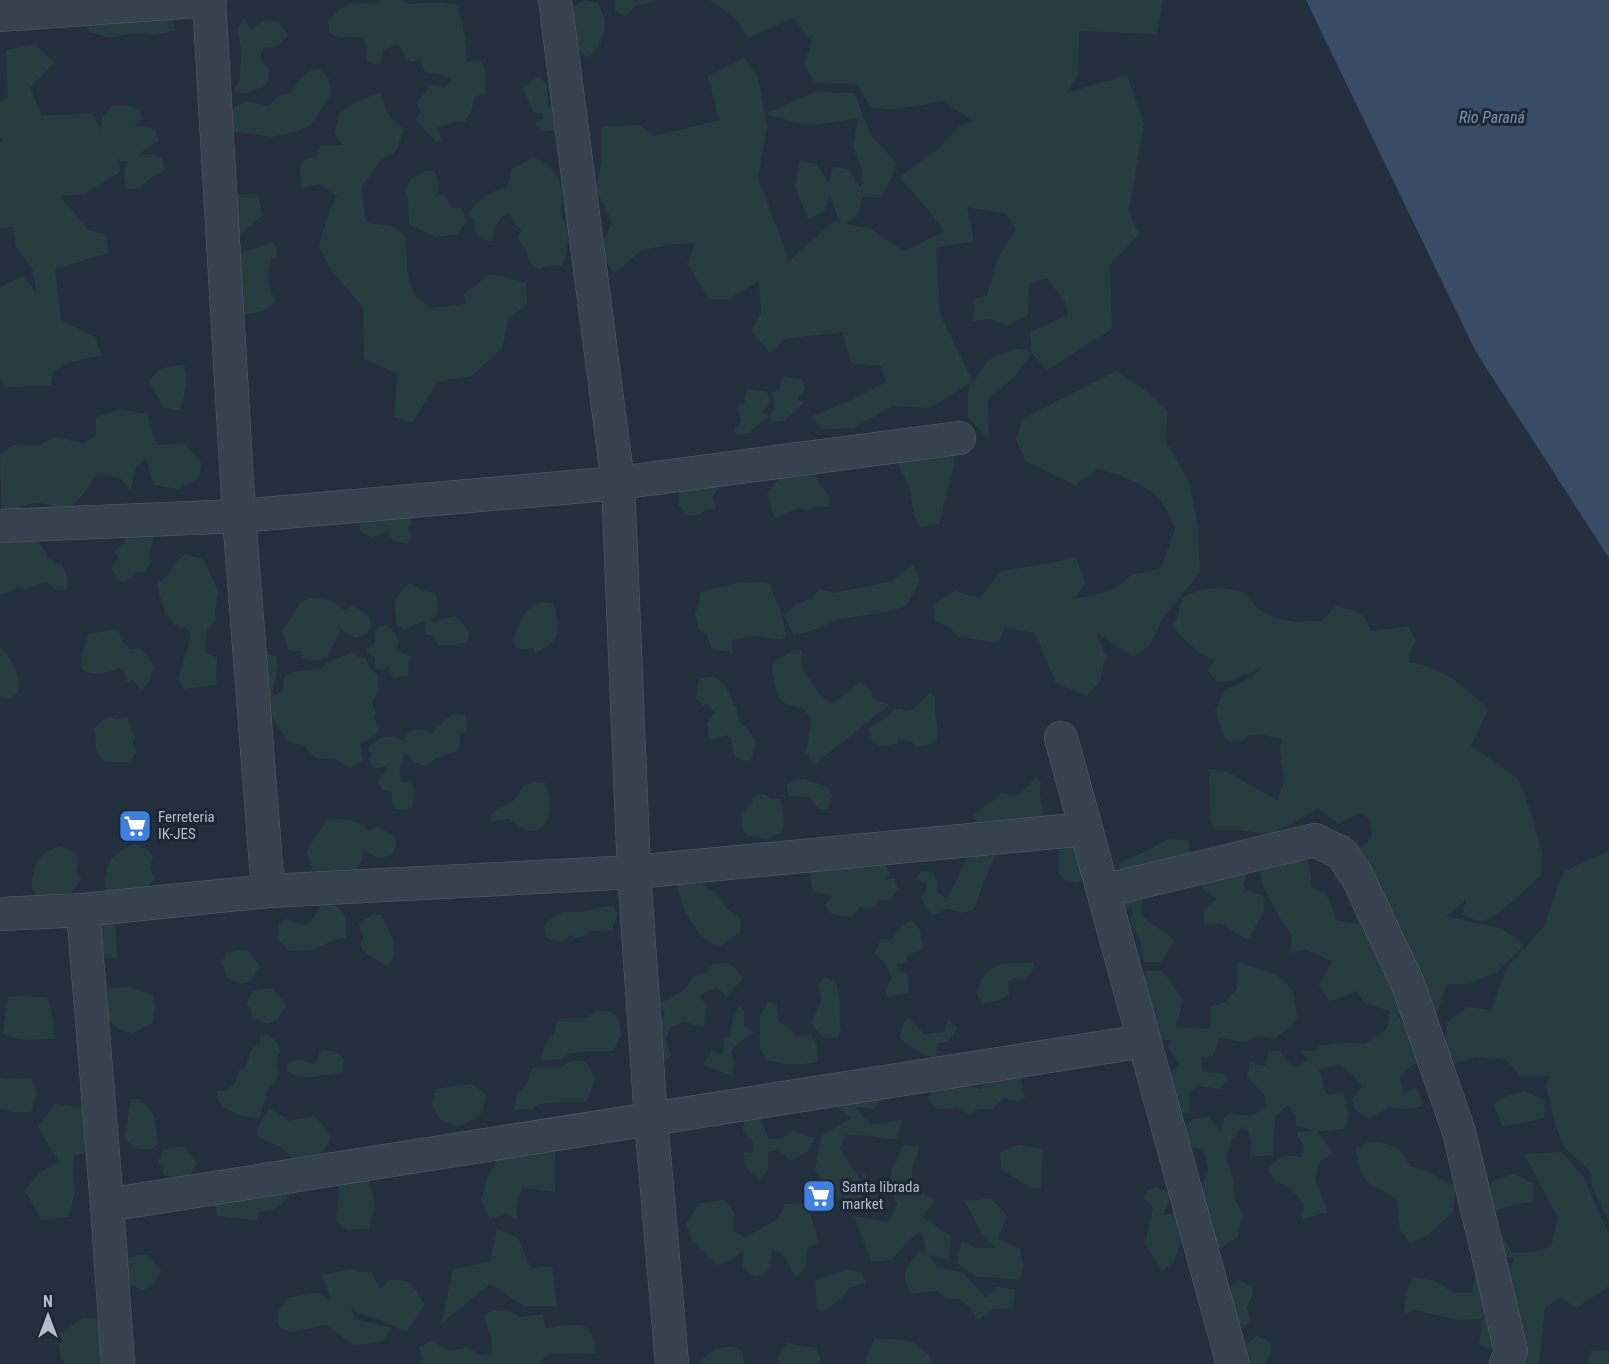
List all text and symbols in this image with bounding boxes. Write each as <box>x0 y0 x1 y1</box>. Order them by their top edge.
water label: Rio Paraná <box>1459 108 1526 127</box>
supermarket icon: Ferreteria IK-JES <box>117 808 153 844</box>
place label: Ferreteria IK-JES <box>158 808 215 843</box>
supermarket icon: Santa librada market <box>801 1178 837 1214</box>
place label: Santa librada market <box>842 1178 920 1213</box>
north arrow <box>18 1286 78 1346</box>
text: N <box>43 1292 53 1311</box>

